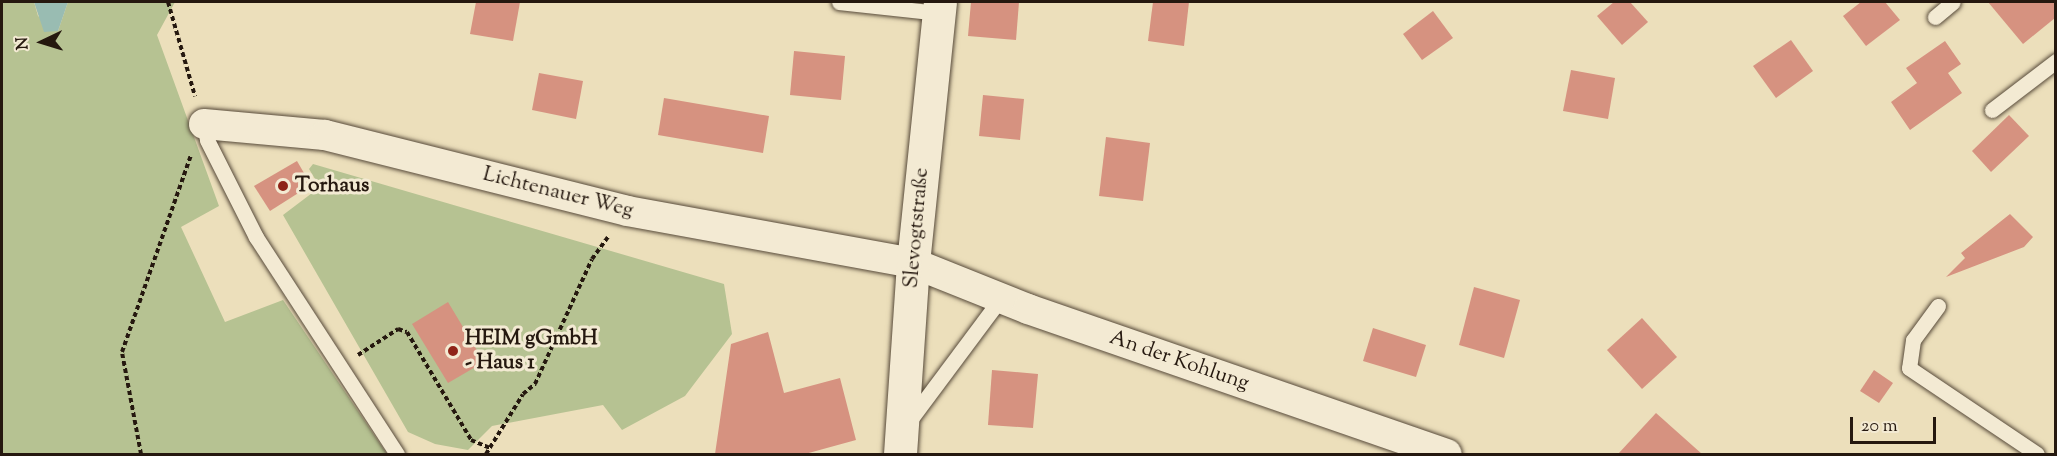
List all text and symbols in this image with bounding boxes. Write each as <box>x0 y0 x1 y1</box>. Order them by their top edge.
north arrow <box>12 12 72 72</box>
text: N <box>12 36 35 50</box>
street label: Lichtenauer Weg <box>480 162 636 224</box>
street label: Slevogtstraße <box>899 167 935 289</box>
place label: Torhaus <box>295 173 369 199</box>
marker: Torhaus <box>276 179 290 193</box>
street label: An der Kohlung <box>1106 325 1252 397</box>
place label: HEIM gGmbH - Haus 1 <box>465 326 598 376</box>
marker: HEIM gGmbH - Haus 1 <box>446 344 460 358</box>
scale bar <box>1853 405 1938 443</box>
text: 20 m <box>1861 414 1898 440</box>

